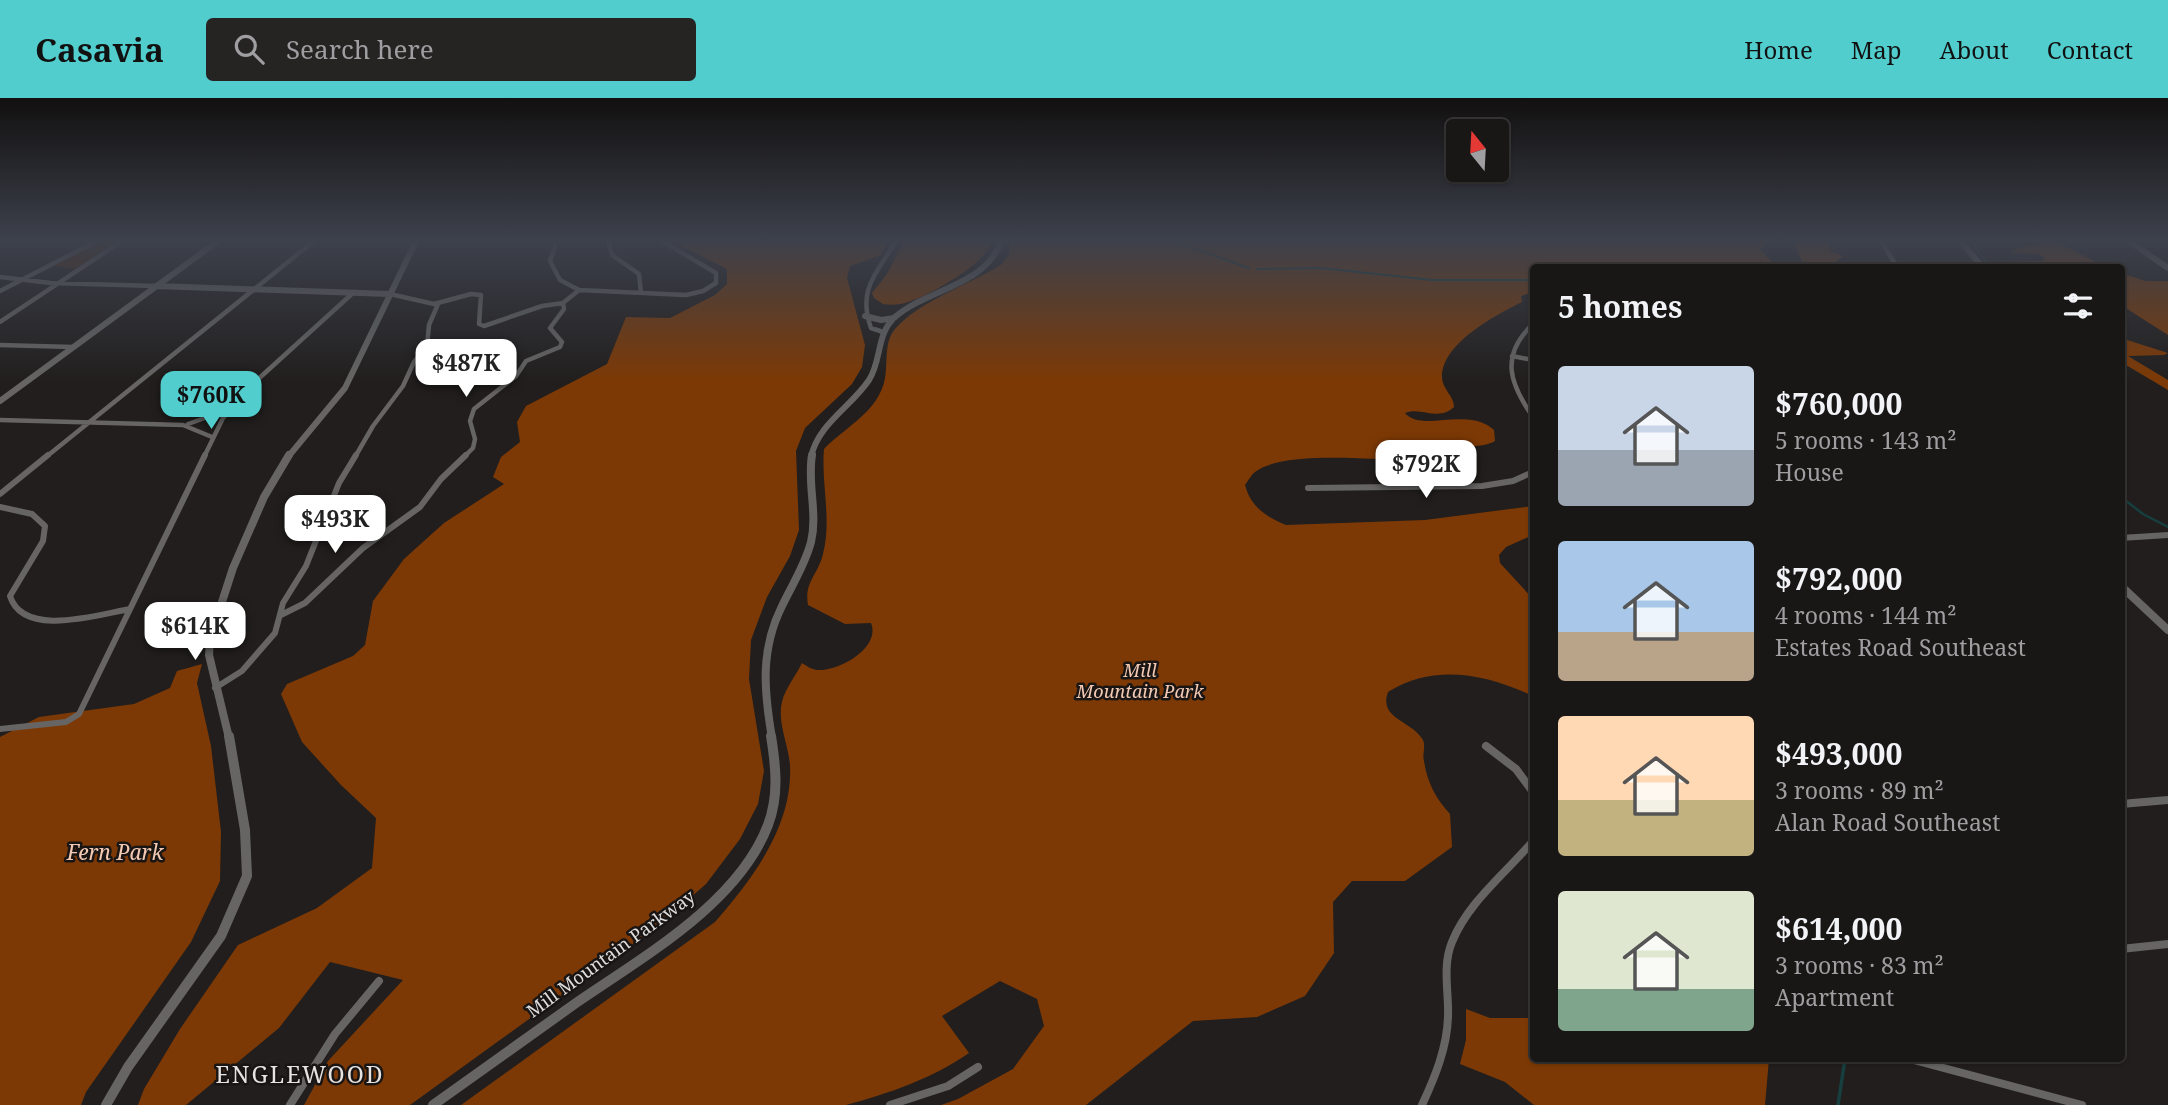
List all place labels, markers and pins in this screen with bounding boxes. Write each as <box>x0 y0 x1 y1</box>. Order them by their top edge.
pin: $487K <box>417 340 515 399</box>
pin: $760K <box>162 372 260 431</box>
pin: $792K <box>1377 440 1475 500</box>
pin: $493K <box>286 496 384 555</box>
pin: $614K <box>146 602 244 662</box>

